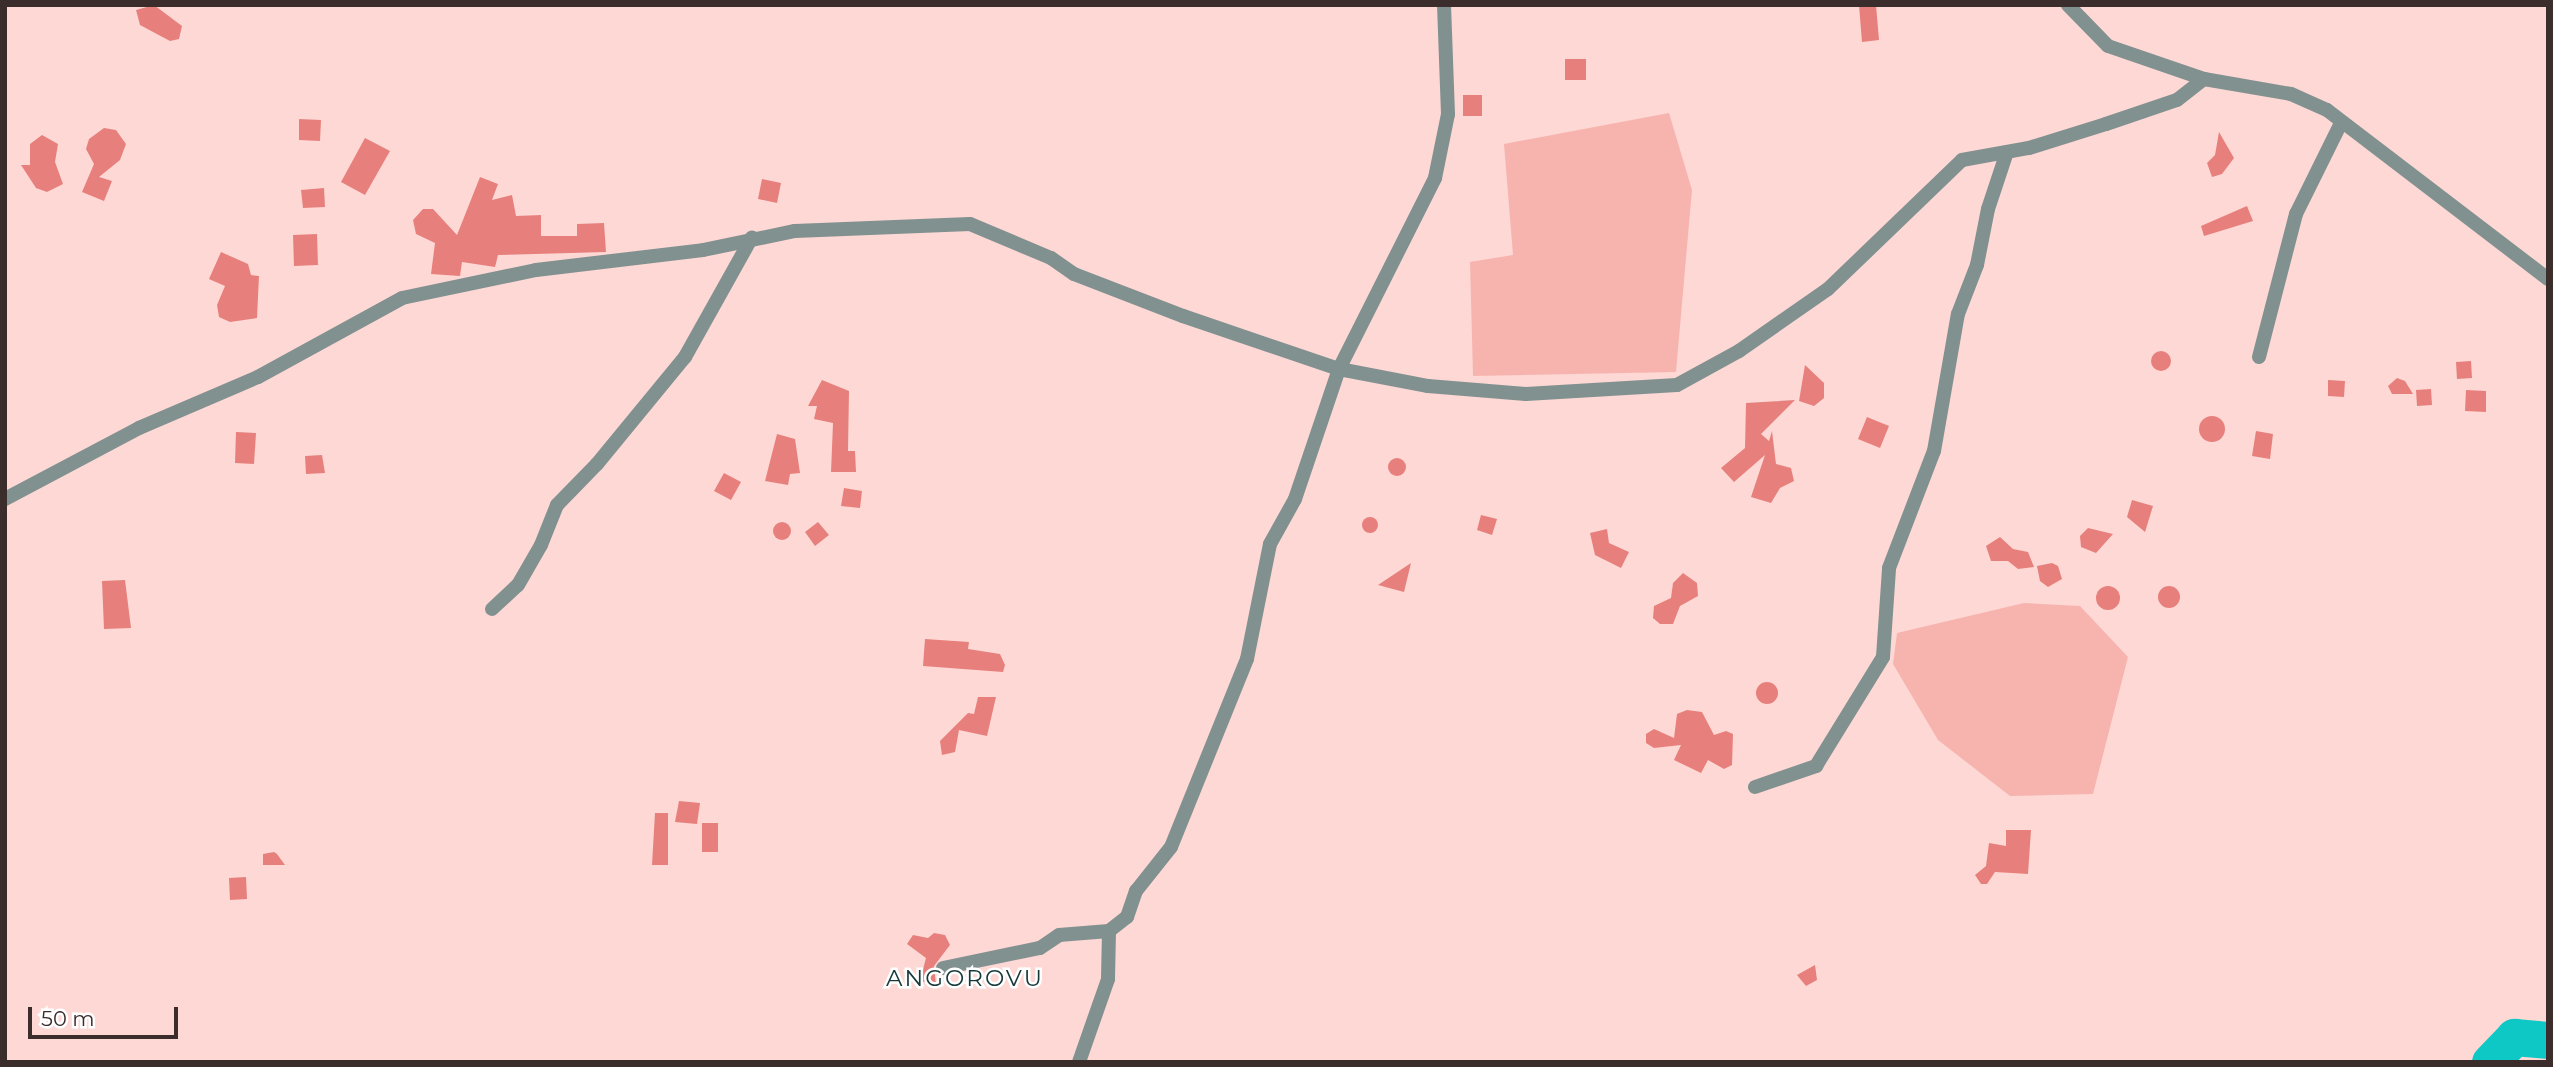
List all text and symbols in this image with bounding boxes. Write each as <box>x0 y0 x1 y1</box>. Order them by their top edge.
district label: ANGOROVU <box>887 964 1043 992</box>
scale bar <box>32 993 182 1038</box>
text: 50 m <box>41 1006 95 1031</box>

